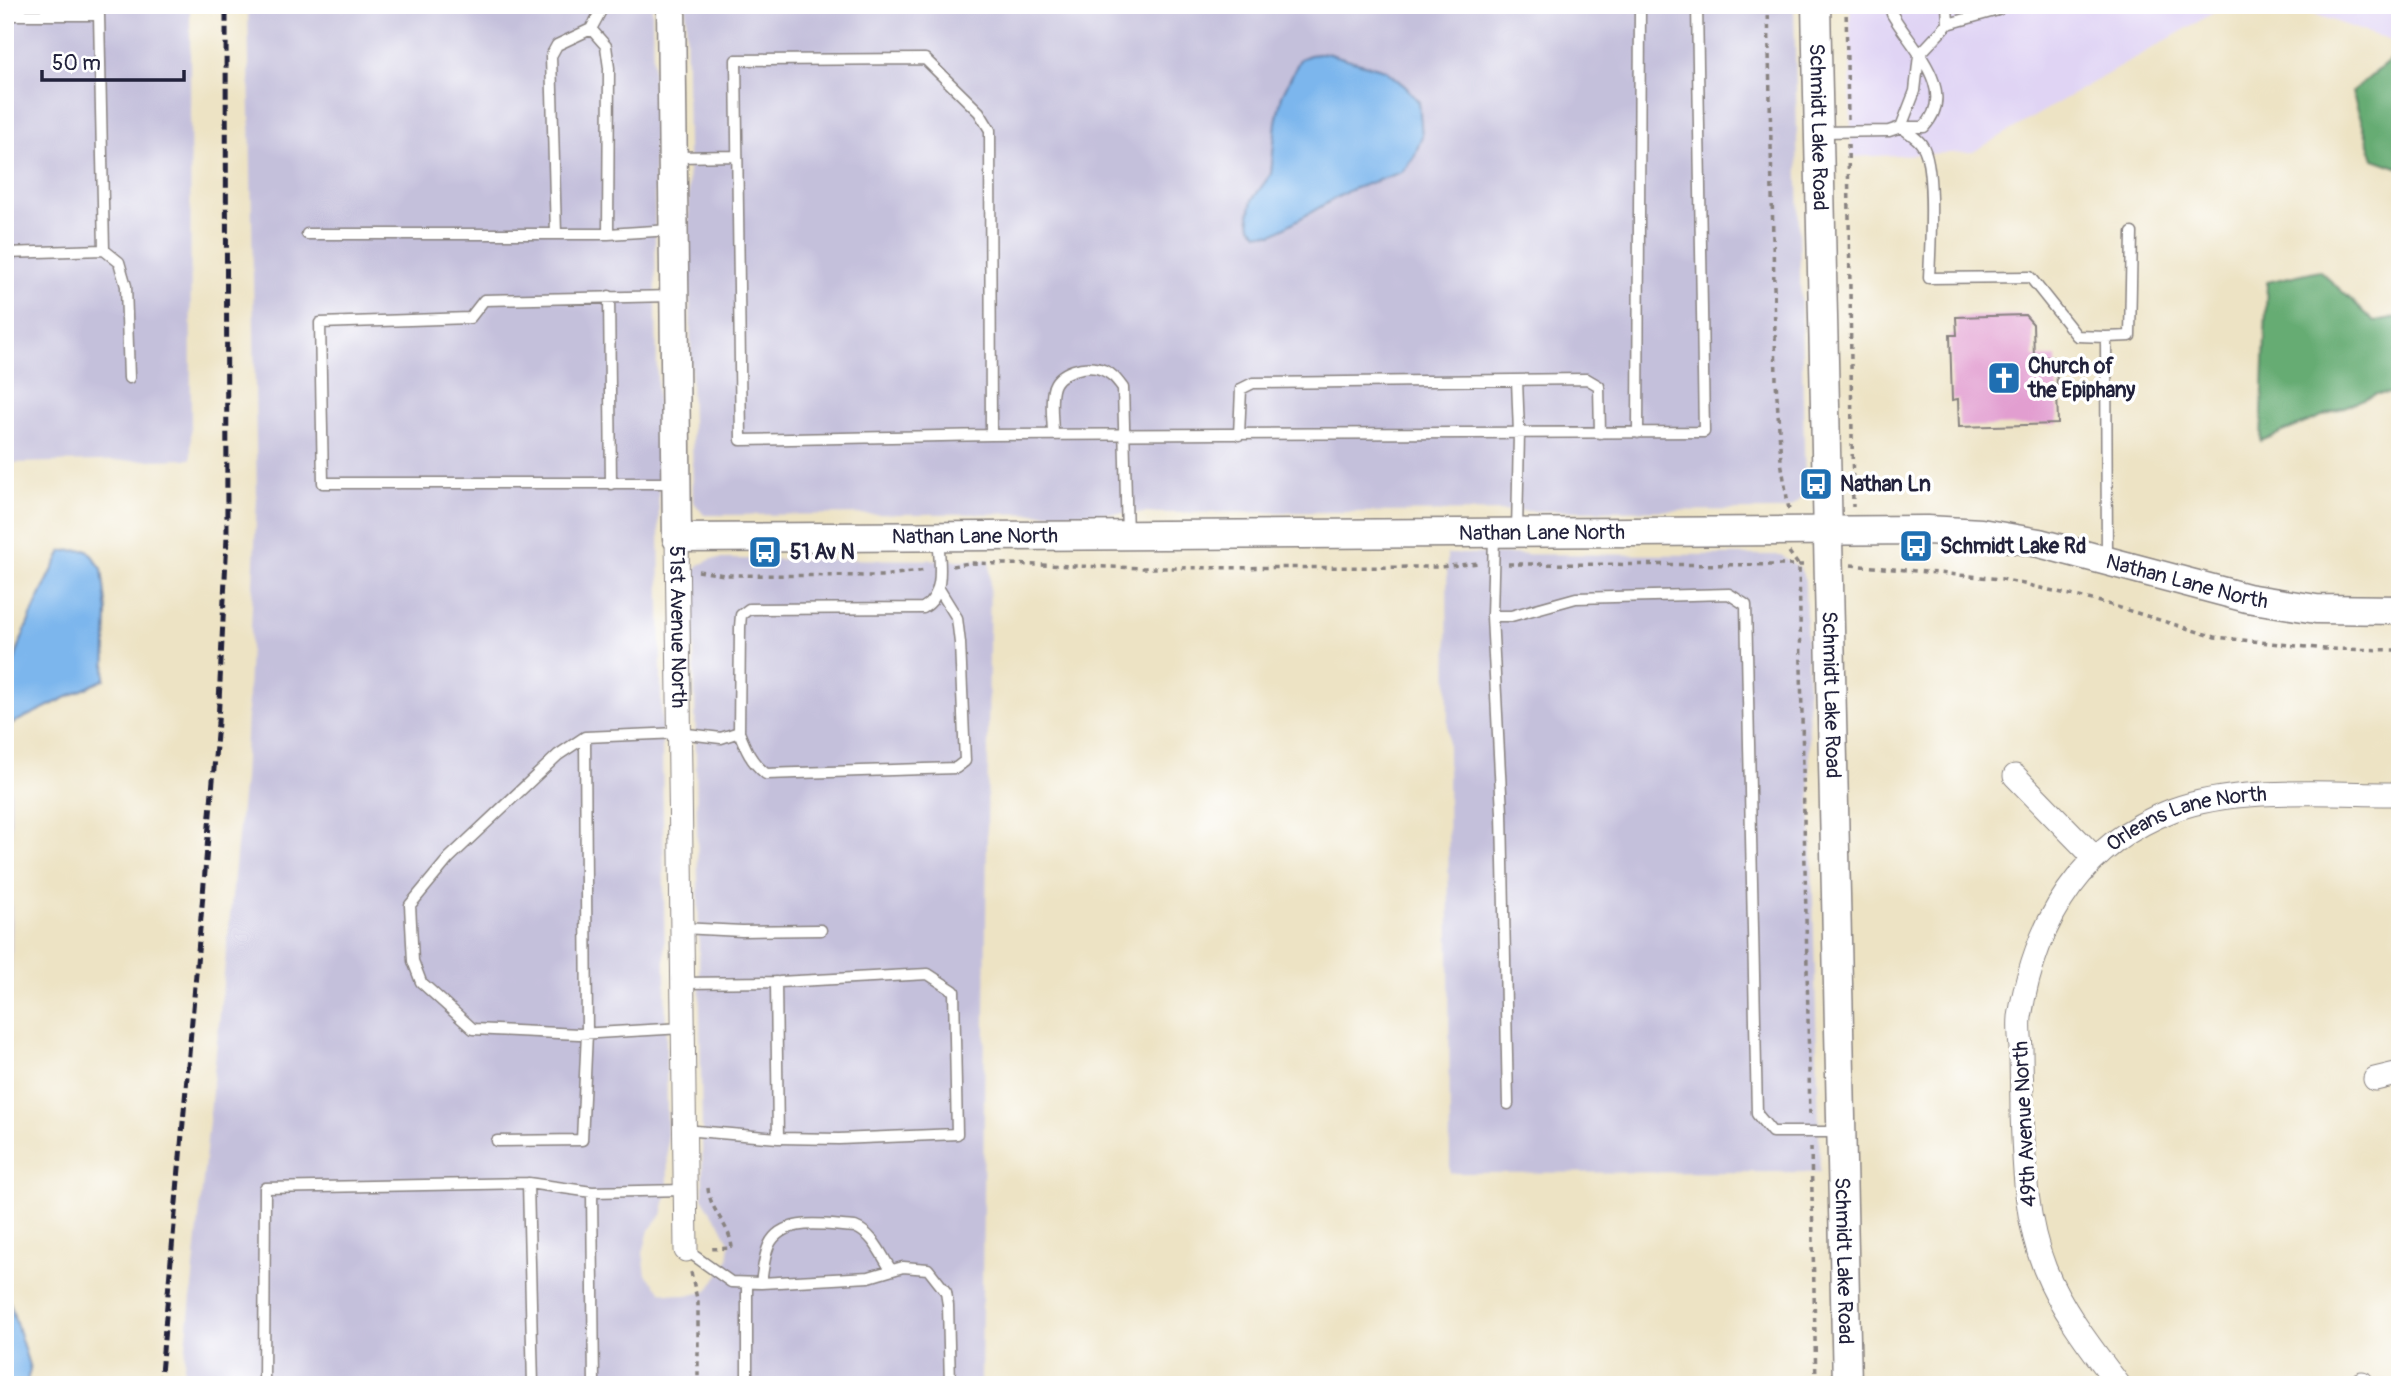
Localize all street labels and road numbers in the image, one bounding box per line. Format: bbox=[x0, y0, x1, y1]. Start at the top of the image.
street label: Schmidt Lake Road bbox=[1803, 43, 1834, 211]
street label: Nathan Lane North bbox=[1459, 518, 1625, 546]
street label: Nathan Lane North bbox=[892, 522, 1058, 550]
street label: 51st Avenue North bbox=[664, 546, 693, 708]
street label: Nathan Lane North bbox=[2103, 548, 2270, 615]
street label: Schmidt Lake Road bbox=[1816, 611, 1847, 779]
street label: Orleans Lane North bbox=[2100, 780, 2268, 857]
street label: 49th Avenue North bbox=[2007, 1040, 2043, 1208]
street label: Schmidt Lake Road bbox=[1829, 1177, 1860, 1345]

